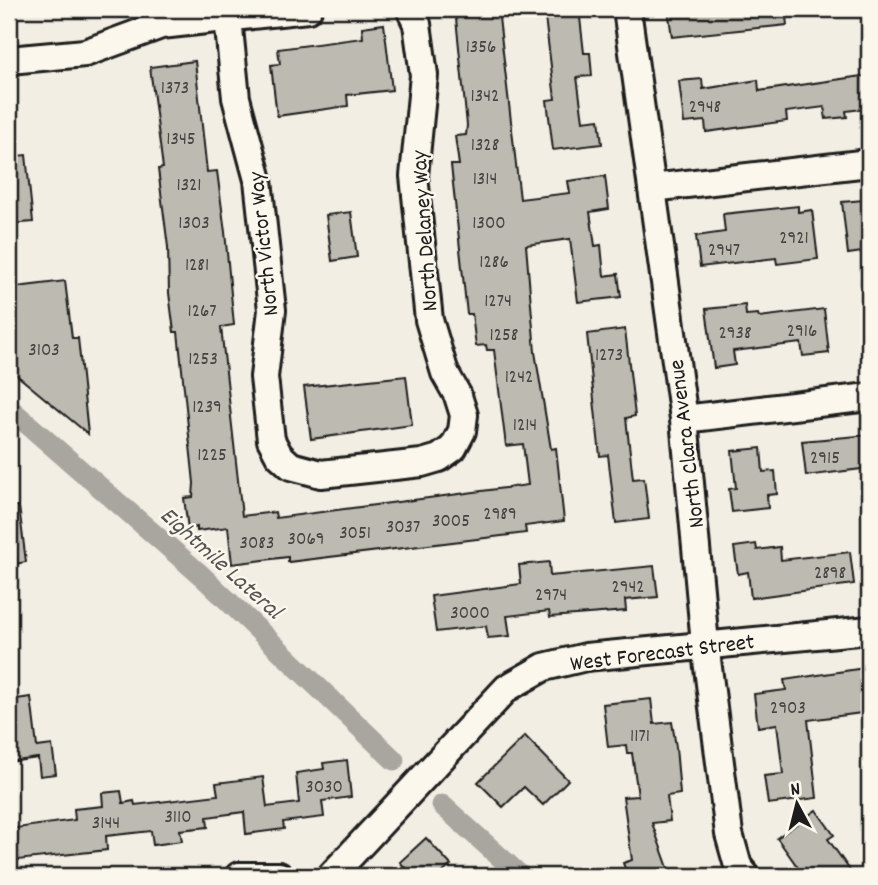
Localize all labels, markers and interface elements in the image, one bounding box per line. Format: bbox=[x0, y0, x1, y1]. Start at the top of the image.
house number: 1356 bbox=[466, 35, 496, 62]
house number: 1373 bbox=[161, 76, 189, 103]
house number: 1342 bbox=[471, 84, 499, 111]
house number: 2948 bbox=[689, 95, 721, 122]
house number: 1345 bbox=[166, 127, 196, 154]
house number: 1328 bbox=[471, 133, 499, 160]
street label: North Delaney Way bbox=[404, 148, 449, 312]
house number: 1314 bbox=[473, 167, 497, 194]
street label: North Victor Way bbox=[241, 169, 289, 317]
house number: 1321 bbox=[176, 173, 202, 200]
house number: 1303 bbox=[178, 211, 210, 238]
house number: 1300 bbox=[472, 211, 506, 238]
house number: 2921 bbox=[779, 226, 809, 253]
house number: 2947 bbox=[708, 238, 740, 265]
house number: 1286 bbox=[479, 250, 509, 277]
house number: 1281 bbox=[185, 253, 209, 280]
house number: 1274 bbox=[484, 289, 512, 316]
house number: 1267 bbox=[187, 299, 217, 326]
house number: 2916 bbox=[787, 319, 817, 346]
house number: 2938 bbox=[718, 321, 752, 348]
house number: 1258 bbox=[490, 323, 518, 350]
house number: 3103 bbox=[28, 338, 60, 365]
house number: 1273 bbox=[595, 343, 623, 370]
house number: 1253 bbox=[188, 347, 218, 374]
street label: North Clara Avenue bbox=[662, 357, 715, 530]
house number: 1242 bbox=[505, 365, 533, 392]
house number: 1239 bbox=[192, 395, 222, 422]
house number: 1214 bbox=[513, 413, 537, 440]
house number: 1225 bbox=[197, 443, 227, 470]
house number: 2915 bbox=[810, 446, 840, 473]
water label: Eightmile Lateral bbox=[151, 500, 291, 630]
house number: 2989 bbox=[483, 502, 517, 529]
house number: 3005 bbox=[432, 509, 470, 536]
house number: 3037 bbox=[386, 515, 420, 542]
house number: 3051 bbox=[339, 521, 371, 548]
house number: 3069 bbox=[288, 527, 324, 554]
house number: 3083 bbox=[240, 531, 274, 558]
house number: 2898 bbox=[814, 561, 846, 588]
house number: 2942 bbox=[611, 575, 645, 602]
house number: 2974 bbox=[535, 583, 567, 610]
house number: 3000 bbox=[450, 601, 490, 628]
street label: West Forecast Street bbox=[568, 627, 756, 682]
house number: 2903 bbox=[770, 696, 806, 723]
house number: 1171 bbox=[630, 724, 650, 751]
north arrow bbox=[762, 770, 832, 840]
house number: 3030 bbox=[305, 775, 343, 802]
text: N bbox=[789, 777, 802, 805]
house number: 3110 bbox=[164, 805, 192, 832]
house number: 3144 bbox=[92, 811, 120, 838]

